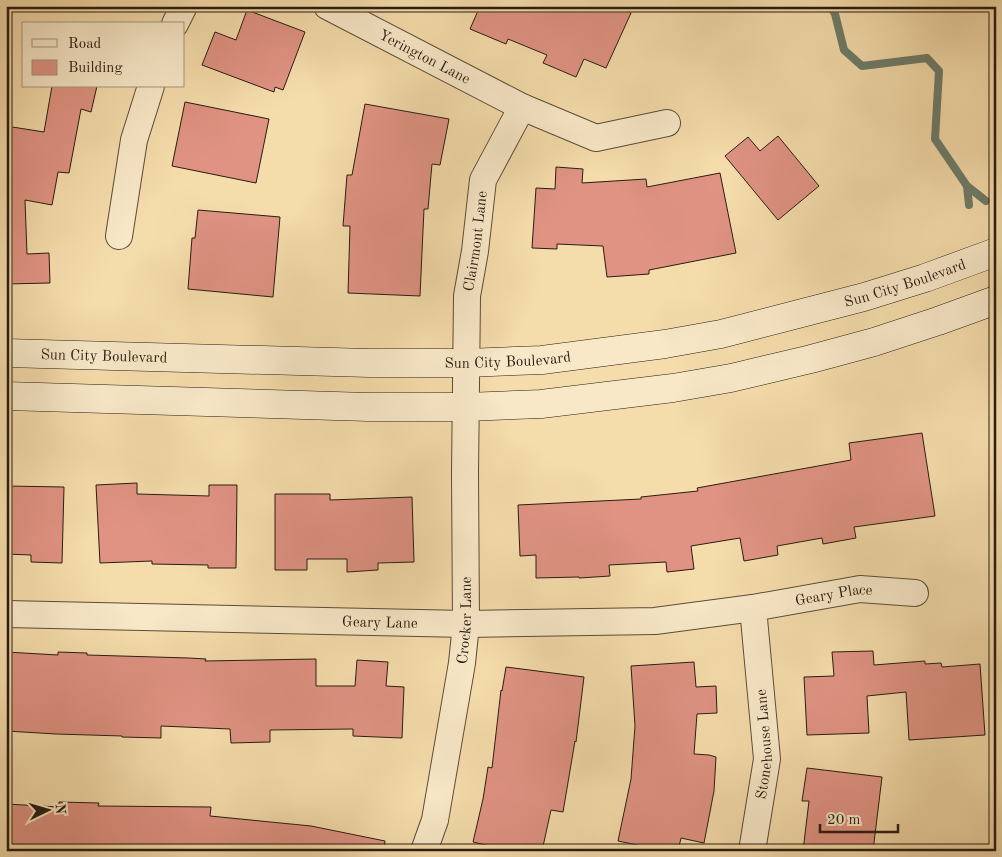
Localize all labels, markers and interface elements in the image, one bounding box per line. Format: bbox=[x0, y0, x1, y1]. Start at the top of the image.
legend bbox=[22, 22, 185, 88]
street label: Yerington Lane bbox=[376, 28, 472, 88]
text: Road bbox=[68, 37, 102, 52]
text: Building bbox=[68, 61, 123, 76]
street label: Clairmont Lane bbox=[462, 190, 491, 293]
street label: Sun City Boulevard bbox=[843, 258, 968, 311]
street label: Sun City Boulevard bbox=[40, 348, 168, 366]
street label: Sun City Boulevard bbox=[444, 350, 572, 372]
street label: Crocker Lane bbox=[456, 576, 475, 665]
street label: Geary Place bbox=[794, 583, 873, 609]
street label: Geary Lane bbox=[342, 615, 418, 632]
street label: Stonehouse Lane bbox=[755, 688, 776, 801]
north arrow bbox=[22, 784, 72, 834]
scale bar bbox=[820, 802, 897, 834]
text: N bbox=[53, 803, 67, 815]
text: 20 m bbox=[827, 813, 861, 828]

